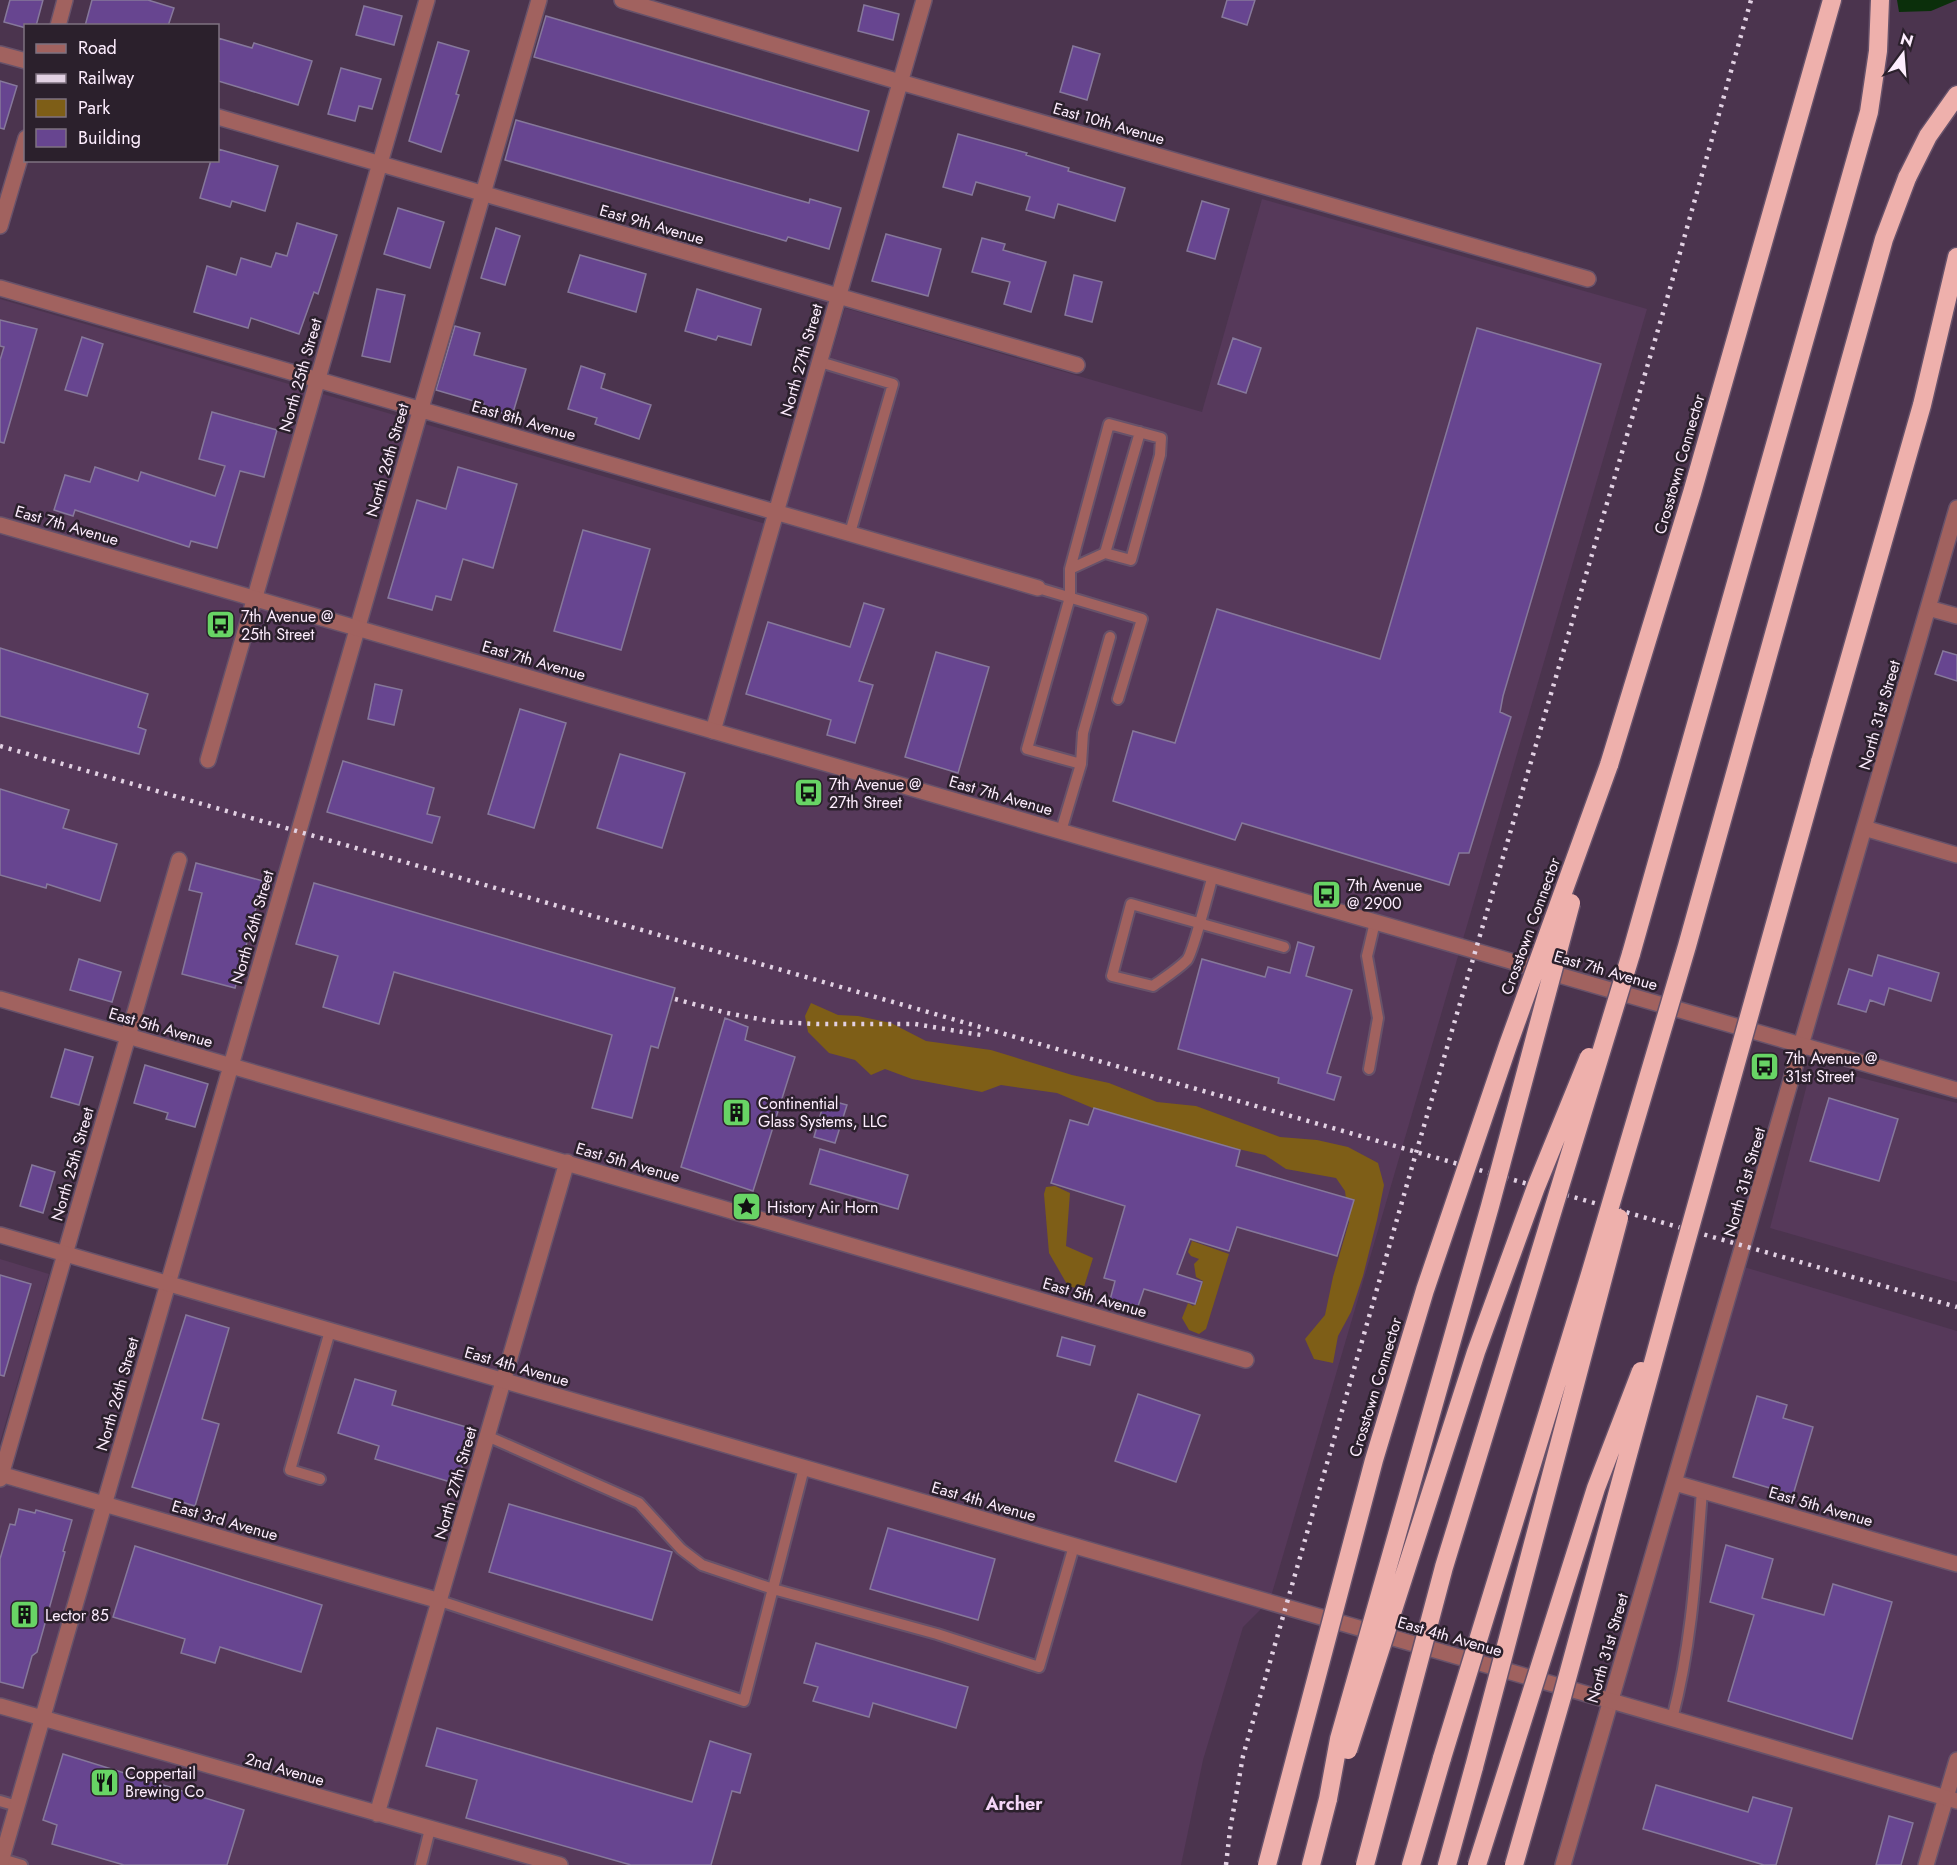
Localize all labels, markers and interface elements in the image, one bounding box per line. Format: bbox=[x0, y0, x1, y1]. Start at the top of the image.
legend bbox=[24, 24, 219, 162]
north arrow bbox=[1873, 24, 1933, 84]
text: N bbox=[1898, 27, 1916, 53]
text: Road bbox=[78, 35, 117, 61]
text: Railway bbox=[78, 65, 134, 91]
text: Park bbox=[78, 95, 110, 121]
street label: East 10th Avenue bbox=[1050, 97, 1167, 150]
text: Building bbox=[78, 125, 141, 151]
street label: East 9th Avenue bbox=[597, 199, 707, 250]
street label: North 27th Street bbox=[774, 301, 829, 419]
street label: North 25th Street bbox=[273, 316, 328, 435]
street label: Crosstown Connector bbox=[1648, 391, 1711, 537]
street label: East 8th Avenue bbox=[469, 395, 579, 446]
street label: North 26th Street bbox=[360, 400, 415, 520]
street label: East 7th Avenue bbox=[12, 500, 121, 551]
place label: 7th Avenue @ 25th Street bbox=[241, 605, 333, 646]
bus stop icon: 7th Avenue @ 25th Street bbox=[204, 609, 236, 641]
street label: East 7th Avenue bbox=[479, 635, 588, 686]
street label: North 31st Street bbox=[1853, 658, 1906, 773]
street label: East 7th Avenue bbox=[946, 770, 1055, 821]
place label: 7th Avenue @ 27th Street bbox=[829, 773, 921, 814]
bus stop icon: 7th Avenue @ 27th Street bbox=[792, 777, 824, 809]
street label: Crosstown Connector bbox=[1495, 854, 1566, 998]
street label: North 26th Street bbox=[225, 867, 280, 987]
place label: 7th Avenue @ 2900 bbox=[1347, 874, 1422, 915]
bus stop icon: 7th Avenue @ 2900 bbox=[1310, 878, 1342, 910]
street label: East 7th Avenue bbox=[1551, 945, 1660, 996]
street label: East 5th Avenue bbox=[106, 1002, 216, 1053]
place label: 7th Avenue @ 31st Street bbox=[1785, 1047, 1877, 1088]
bus stop icon: 7th Avenue @ 31st Street bbox=[1748, 1051, 1780, 1083]
place label: Continential Glass Systems, LLC bbox=[758, 1092, 887, 1133]
building icon: Continential Glass Systems, LLC bbox=[721, 1096, 753, 1128]
street label: North 25th Street bbox=[45, 1105, 100, 1224]
street label: North 31st Street bbox=[1718, 1125, 1771, 1240]
street label: East 5th Avenue bbox=[573, 1137, 683, 1188]
place icon: History Air Horn bbox=[730, 1191, 762, 1223]
place label: History Air Horn bbox=[767, 1196, 879, 1219]
street label: East 5th Avenue bbox=[1040, 1272, 1150, 1323]
street label: Crosstown Connector bbox=[1343, 1314, 1408, 1460]
street label: North 26th Street bbox=[90, 1334, 145, 1454]
street label: East 4th Avenue bbox=[462, 1341, 572, 1392]
street label: North 27th Street bbox=[428, 1424, 483, 1542]
street label: East 4th Avenue bbox=[929, 1476, 1039, 1527]
street label: East 5th Avenue bbox=[1766, 1481, 1876, 1532]
street label: East 3rd Avenue bbox=[169, 1494, 281, 1547]
street label: North 31st Street bbox=[1581, 1591, 1634, 1706]
building icon: Lector 85 bbox=[8, 1599, 40, 1631]
place label: Lector 85 bbox=[45, 1604, 109, 1627]
street label: East 4th Avenue bbox=[1395, 1611, 1505, 1662]
street label: 2nd Avenue bbox=[243, 1747, 327, 1792]
place label: Coppertail Brewing Co bbox=[125, 1762, 204, 1803]
restaurant icon: Coppertail Brewing Co bbox=[88, 1766, 120, 1798]
district label: Archer bbox=[984, 1791, 1043, 1817]

